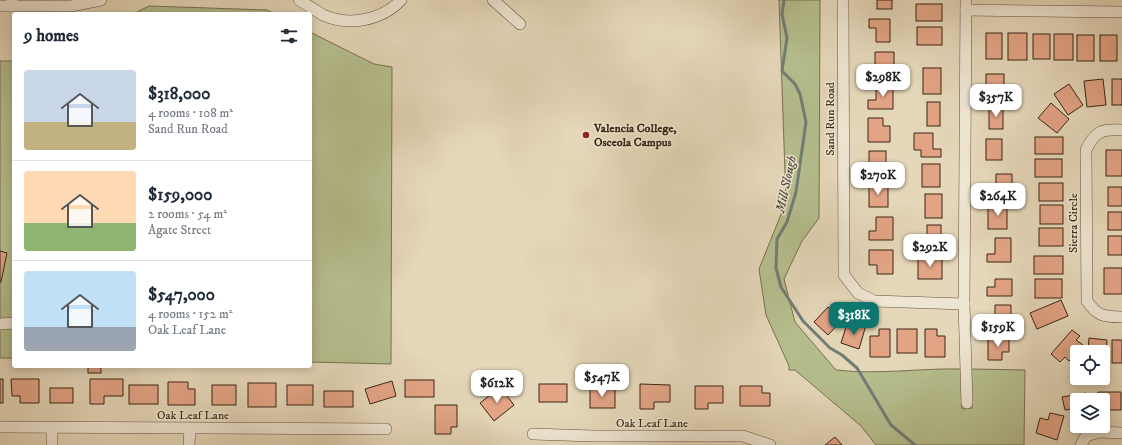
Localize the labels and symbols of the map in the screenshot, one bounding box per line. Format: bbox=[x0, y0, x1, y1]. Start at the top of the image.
pin: $298K bbox=[855, 64, 911, 98]
street label: Sand Run Road bbox=[823, 82, 838, 156]
pin: $357K bbox=[968, 84, 1024, 118]
place label: Valencia College, Osceola Campus bbox=[593, 121, 677, 150]
marker: Valencia College, Osceola Campus bbox=[581, 130, 591, 140]
water label: Mill Slough bbox=[772, 154, 800, 215]
pin: $270K bbox=[850, 162, 906, 196]
pin: $264K bbox=[970, 183, 1026, 217]
street label: Sierra Circle bbox=[1066, 193, 1081, 253]
pin: $292K bbox=[902, 234, 958, 268]
pin: $318K bbox=[826, 302, 882, 336]
pin: $159K bbox=[970, 314, 1026, 348]
pin: $547K bbox=[574, 364, 630, 398]
pin: $612K bbox=[469, 370, 525, 404]
street label: Oak Leaf Lane bbox=[157, 408, 229, 423]
street label: Oak Leaf Lane bbox=[616, 416, 688, 431]

